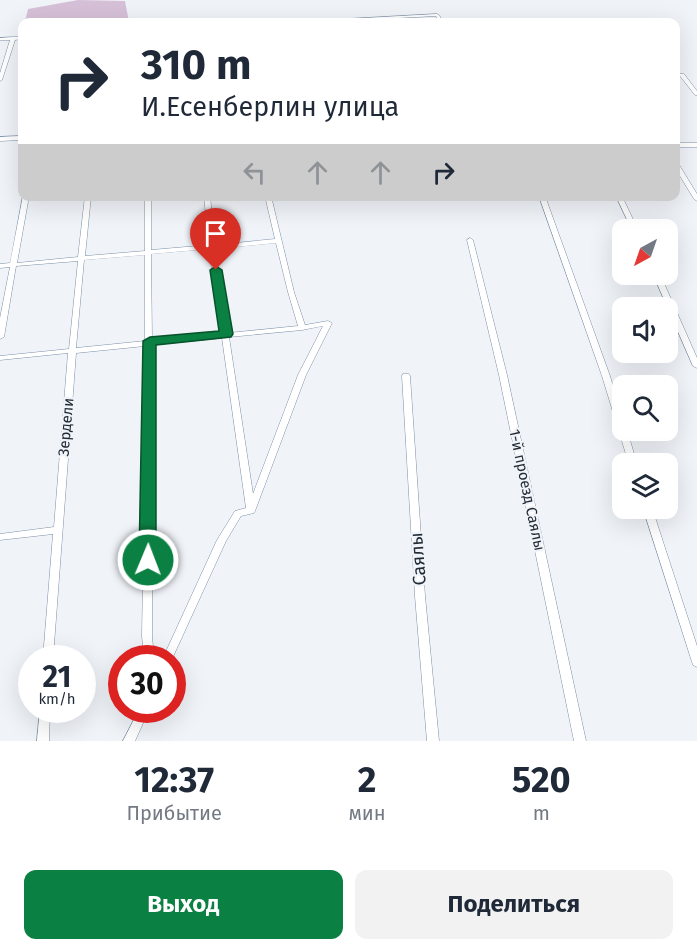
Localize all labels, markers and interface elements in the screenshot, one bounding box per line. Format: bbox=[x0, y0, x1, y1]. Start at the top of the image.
text: 310 m bbox=[141, 40, 251, 90]
icon: right bbox=[42, 42, 120, 120]
text: И.Есенберлин улица bbox=[141, 91, 399, 123]
icon: left bbox=[238, 156, 271, 189]
icon: ahead bbox=[301, 156, 334, 189]
icon: ahead bbox=[364, 156, 397, 189]
icon: right bbox=[427, 156, 460, 189]
pin bbox=[190, 208, 241, 270]
icon: arrive bbox=[199, 217, 232, 250]
north arrow bbox=[612, 219, 678, 285]
map controls bbox=[612, 219, 678, 519]
button: sound bbox=[612, 297, 678, 363]
button: search bbox=[612, 375, 678, 441]
street label: Зердели bbox=[54, 397, 78, 457]
street label: 1-й проезд Саялы bbox=[505, 428, 549, 552]
button: layers bbox=[612, 453, 678, 519]
position arrow bbox=[116, 528, 180, 592]
street label: Саялы bbox=[405, 532, 431, 586]
speed limit sign: 30 bbox=[108, 645, 186, 723]
text: 21 bbox=[43, 659, 71, 695]
text: km/h bbox=[38, 690, 76, 708]
text: 12:37 bbox=[134, 758, 214, 802]
text: 2 bbox=[358, 758, 376, 802]
text: 520 bbox=[512, 758, 571, 802]
text: Прибытие bbox=[126, 801, 222, 825]
text: мин bbox=[348, 801, 386, 825]
text: m bbox=[533, 801, 550, 825]
button: Выход bbox=[24, 870, 343, 939]
button: Поделиться bbox=[355, 870, 673, 939]

